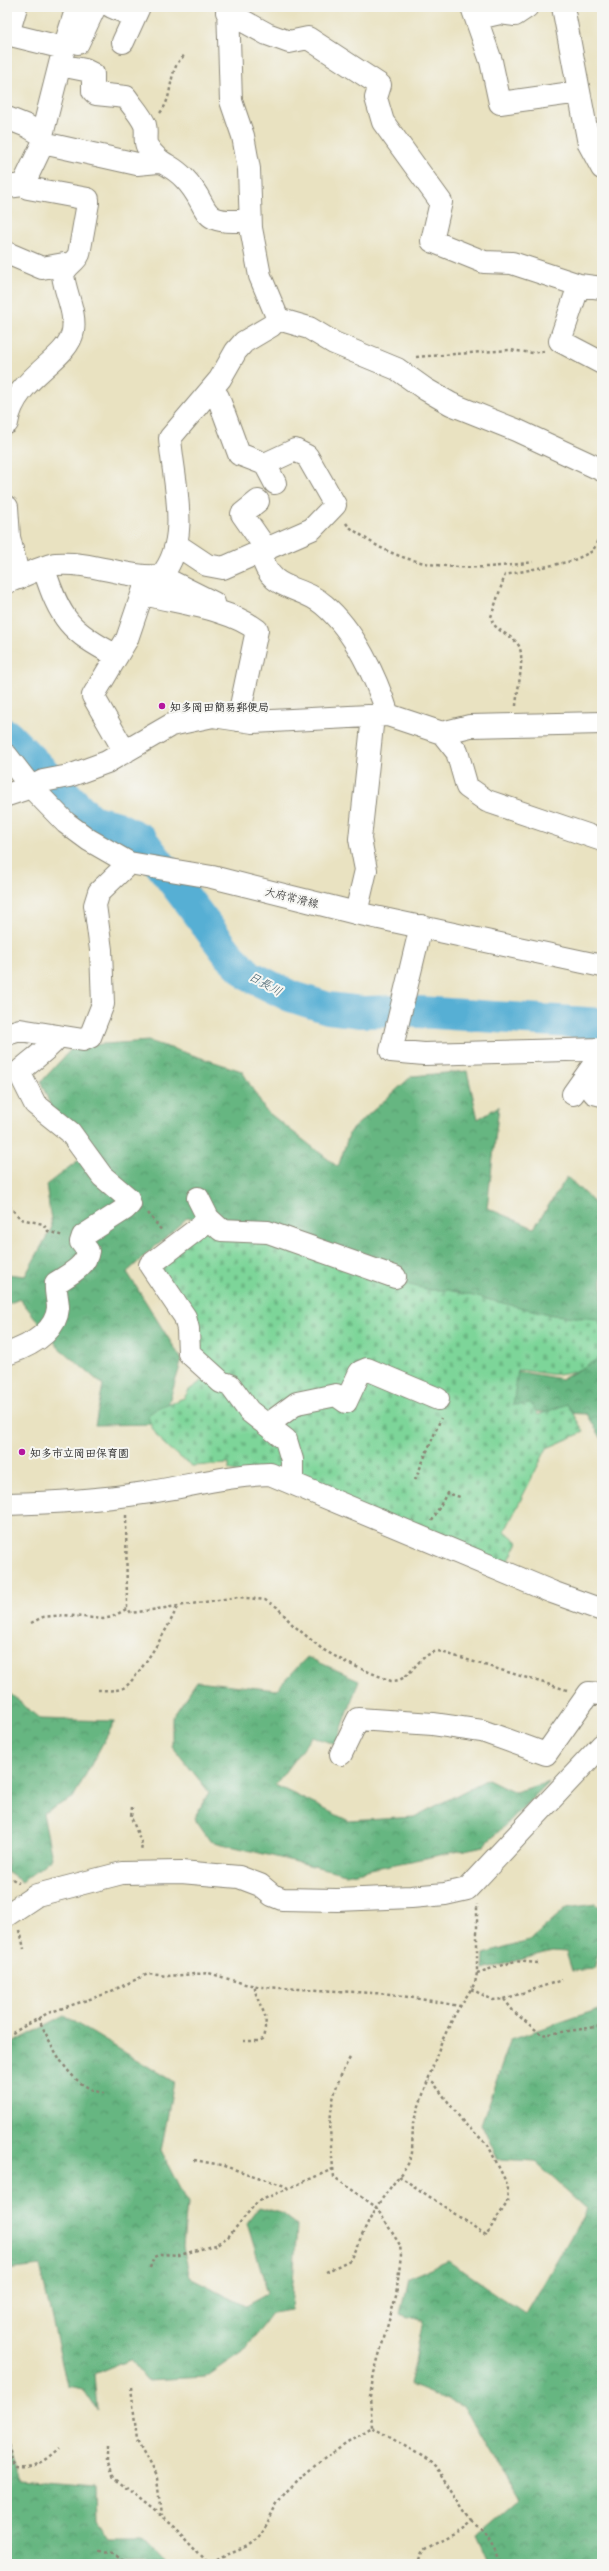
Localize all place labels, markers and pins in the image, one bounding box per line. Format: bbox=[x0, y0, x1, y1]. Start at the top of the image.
place label: 知多岡田簡易郵便局 bbox=[170, 699, 269, 714]
marker: 知多岡田簡易郵便局 bbox=[157, 701, 167, 711]
place label: 知多市立岡田保育園 bbox=[30, 1445, 129, 1460]
marker: 知多市立岡田保育園 bbox=[17, 1447, 27, 1457]

